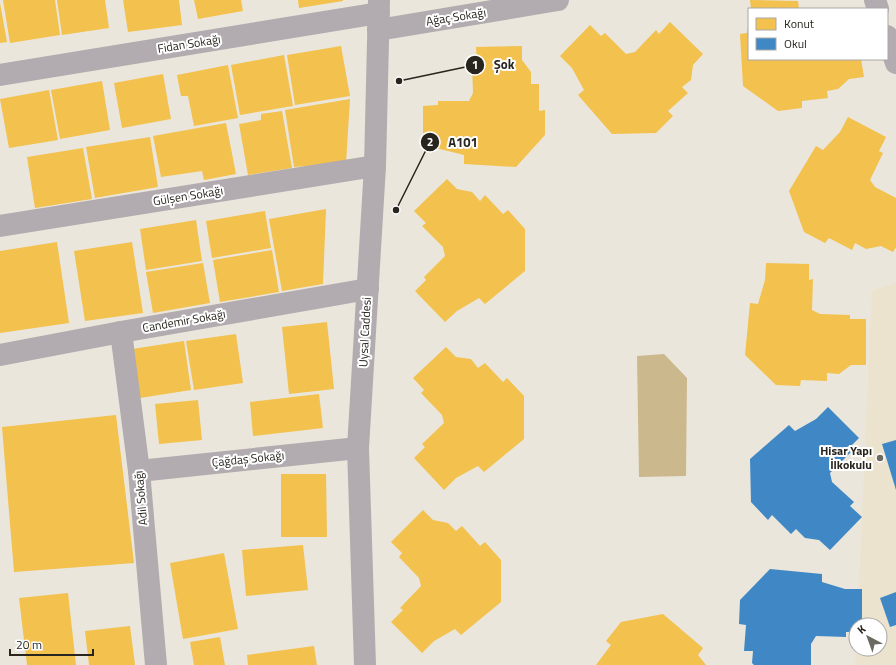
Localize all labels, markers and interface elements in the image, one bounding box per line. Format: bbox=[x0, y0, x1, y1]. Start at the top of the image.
street label: Ağaç Sokağı bbox=[425, 2, 487, 31]
legend bbox=[748, 8, 888, 60]
text: Konut bbox=[784, 14, 815, 33]
street label: Fidan Sokağı bbox=[156, 29, 222, 58]
text: Okul bbox=[784, 34, 807, 53]
callout: Şok bbox=[465, 52, 522, 77]
text: Şok bbox=[494, 54, 515, 74]
text: 1 bbox=[472, 55, 478, 74]
callout: A101 bbox=[420, 130, 486, 155]
text: 2 bbox=[427, 132, 433, 151]
text: A101 bbox=[448, 132, 478, 152]
street label: Gülşen Sokağı bbox=[152, 181, 224, 210]
street label: Uysal Caddesi bbox=[353, 297, 376, 367]
street label: Candemir Sokağı bbox=[141, 304, 227, 337]
place label: Hisar Yapı İlkokulu bbox=[820, 441, 872, 474]
street label: Çağdaş Sokağı bbox=[211, 445, 285, 472]
marker: Hisar Yapı İlkokulu bbox=[875, 453, 885, 463]
street label: Adil Sokağı bbox=[129, 470, 152, 526]
north arrow bbox=[848, 617, 888, 657]
text: K bbox=[854, 621, 870, 638]
scale bar bbox=[10, 631, 93, 657]
text: 20 m bbox=[16, 635, 42, 654]

